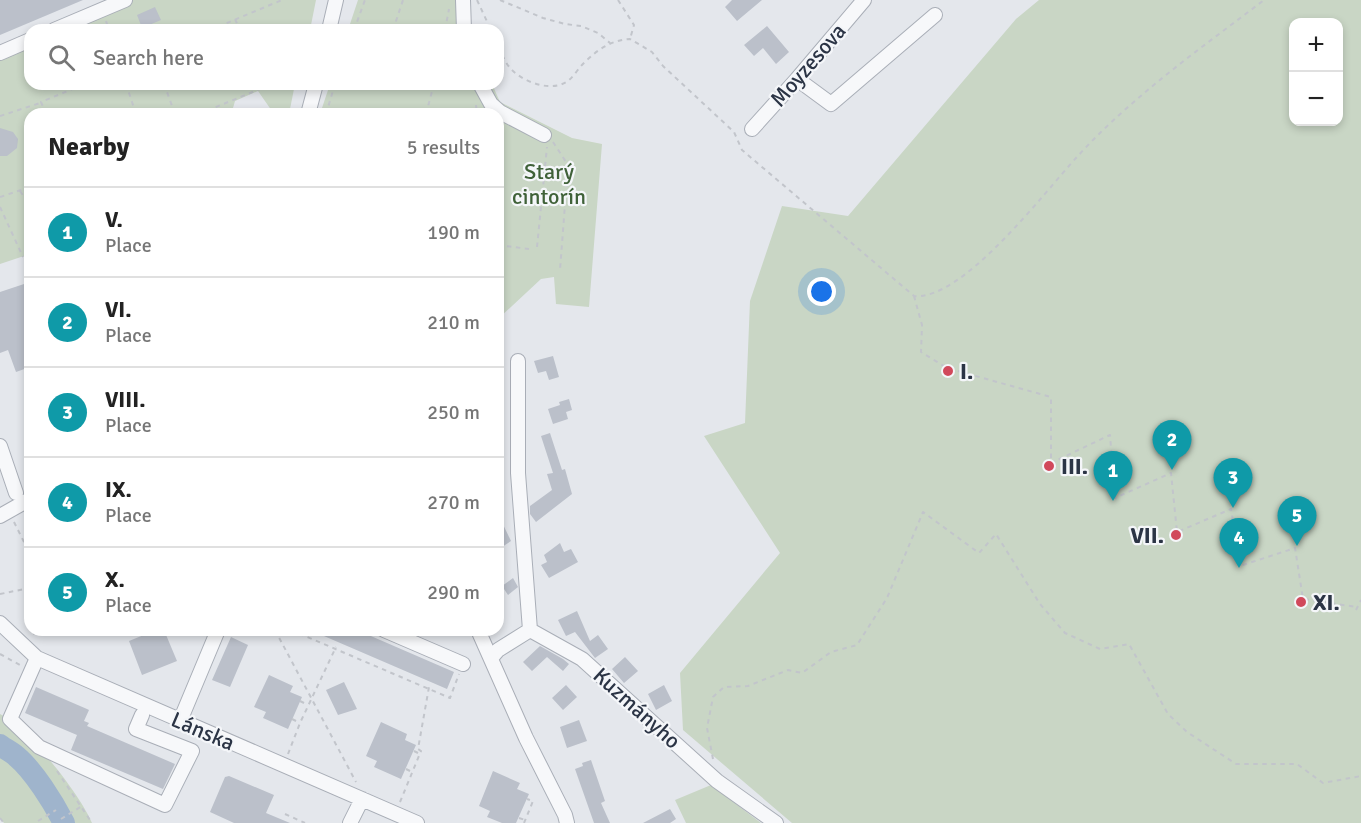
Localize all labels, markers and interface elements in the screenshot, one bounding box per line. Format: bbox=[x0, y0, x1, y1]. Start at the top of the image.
street label: Moyzesova bbox=[764, 18, 852, 112]
map controls bbox=[1289, 18, 1343, 126]
button: + bbox=[1289, 18, 1343, 72]
search box bbox=[24, 24, 504, 90]
icon: search bbox=[45, 41, 78, 74]
text: Search here bbox=[93, 44, 204, 71]
button: − bbox=[1289, 72, 1343, 126]
text: Nearby bbox=[48, 131, 129, 163]
text: 5 results bbox=[407, 135, 480, 160]
park label: Starý cintorín bbox=[512, 158, 586, 210]
text: V. bbox=[105, 206, 123, 233]
text: 1 bbox=[62, 220, 73, 245]
text: 190 m bbox=[427, 220, 480, 245]
text: Place bbox=[105, 233, 152, 258]
your location bbox=[807, 277, 836, 306]
text: VI. bbox=[105, 296, 132, 323]
text: 2 bbox=[62, 310, 73, 335]
text: 210 m bbox=[427, 310, 480, 335]
text: Place bbox=[105, 323, 152, 348]
place label: I. bbox=[960, 358, 973, 385]
marker: I. bbox=[941, 364, 955, 378]
text: VIII. bbox=[105, 386, 145, 413]
text: 3 bbox=[62, 400, 73, 425]
text: 250 m bbox=[427, 400, 480, 425]
text: Place bbox=[105, 413, 152, 438]
pin: 2 bbox=[1152, 420, 1192, 470]
pin: 1 bbox=[1094, 452, 1132, 501]
place label: III. bbox=[1061, 453, 1088, 480]
pin: 3 bbox=[1214, 458, 1252, 508]
marker: III. bbox=[1042, 459, 1056, 473]
text: IX. bbox=[105, 476, 132, 503]
text: 4 bbox=[62, 490, 73, 515]
text: 270 m bbox=[427, 490, 480, 515]
pin: 5 bbox=[1278, 496, 1316, 546]
text: Place bbox=[105, 503, 152, 528]
pin: 4 bbox=[1220, 518, 1258, 568]
place label: VII. bbox=[1130, 522, 1164, 549]
marker: VII. bbox=[1169, 528, 1183, 542]
text: X. bbox=[105, 566, 125, 593]
text: 5 bbox=[62, 580, 73, 605]
text: 290 m bbox=[427, 580, 480, 605]
place label: XI. bbox=[1313, 589, 1340, 616]
text: Place bbox=[105, 593, 152, 618]
marker: XI. bbox=[1294, 595, 1308, 609]
street label: Kuzmányho bbox=[588, 662, 686, 754]
street label: Lánska bbox=[167, 706, 239, 756]

